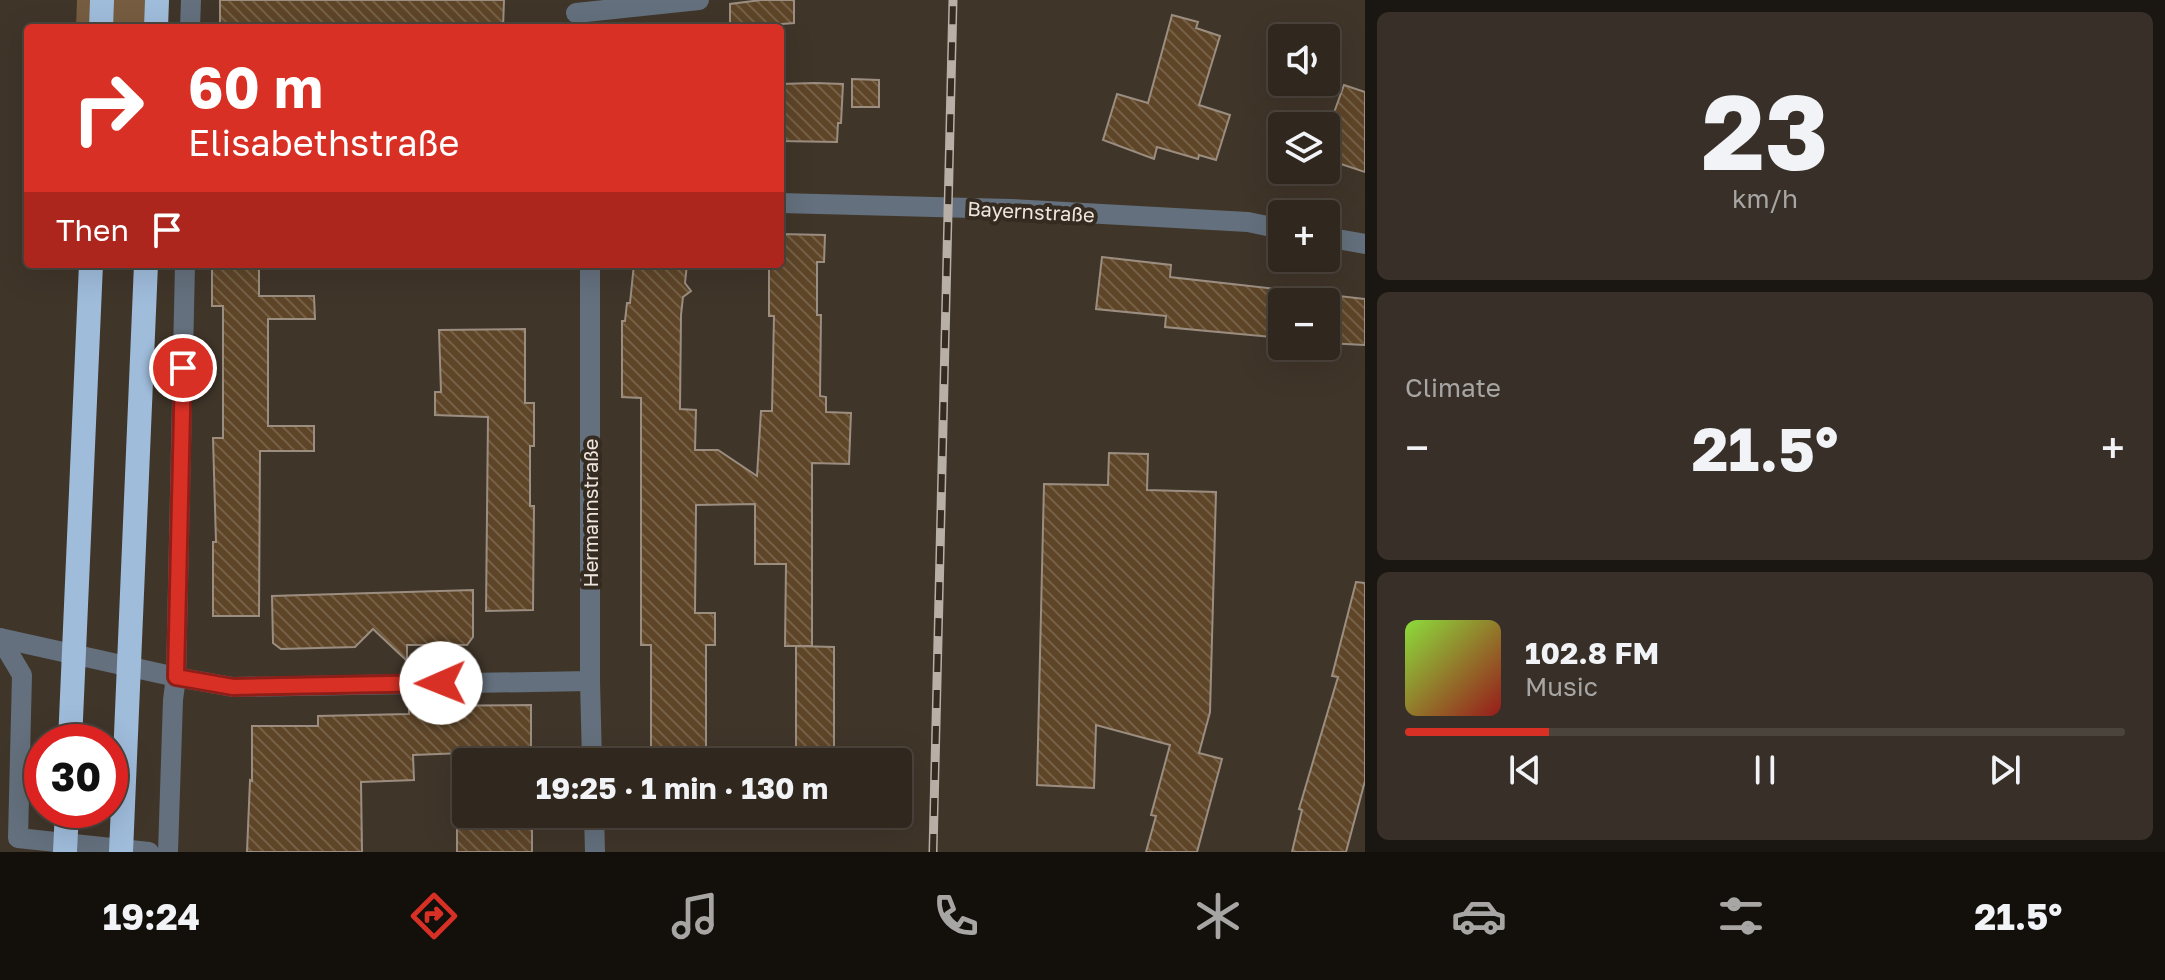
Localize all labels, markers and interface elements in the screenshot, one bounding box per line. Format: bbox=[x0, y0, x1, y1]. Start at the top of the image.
map controls bbox=[1268, 24, 1340, 360]
button: sound bbox=[1268, 24, 1340, 96]
text: 60 m bbox=[188, 53, 323, 120]
icon: right bbox=[56, 56, 160, 160]
text: 23 bbox=[1702, 68, 1828, 193]
button: layers bbox=[1268, 112, 1340, 184]
text: Elisabethstraße bbox=[188, 121, 459, 164]
text: km/h bbox=[1732, 183, 1798, 214]
street label: Bayernstraße bbox=[967, 196, 1095, 226]
button: + bbox=[1268, 200, 1340, 272]
icon: arrive bbox=[145, 208, 189, 252]
text: Then bbox=[56, 212, 129, 248]
button: − bbox=[1268, 288, 1340, 360]
pin bbox=[149, 334, 217, 402]
icon: arrive bbox=[161, 346, 205, 390]
text: Climate bbox=[1405, 372, 1501, 403]
text: 21.5° bbox=[1692, 412, 1838, 484]
text: − bbox=[1405, 421, 1429, 474]
text: + bbox=[2101, 421, 2125, 474]
street label: Hermannstraße bbox=[578, 439, 602, 587]
text: 102.8 FM bbox=[1525, 635, 1659, 671]
position arrow bbox=[399, 641, 483, 725]
text: Music bbox=[1525, 671, 1598, 702]
speed limit sign: 30 bbox=[24, 724, 128, 828]
icon: previous bbox=[1503, 748, 1547, 792]
icon: pause bbox=[1743, 748, 1787, 792]
icon: next bbox=[1983, 748, 2027, 792]
text: 19:25 · 1 min · 130 m bbox=[536, 770, 828, 806]
icon: directions bbox=[406, 888, 462, 944]
icon: music bbox=[667, 888, 723, 944]
icon: phone bbox=[928, 888, 984, 944]
icon: climate bbox=[1190, 888, 1246, 944]
icon: car bbox=[1451, 888, 1507, 944]
icon: filters bbox=[1713, 888, 1769, 944]
text: 19:24 bbox=[103, 895, 200, 938]
text: 21.5° bbox=[1974, 895, 2062, 938]

